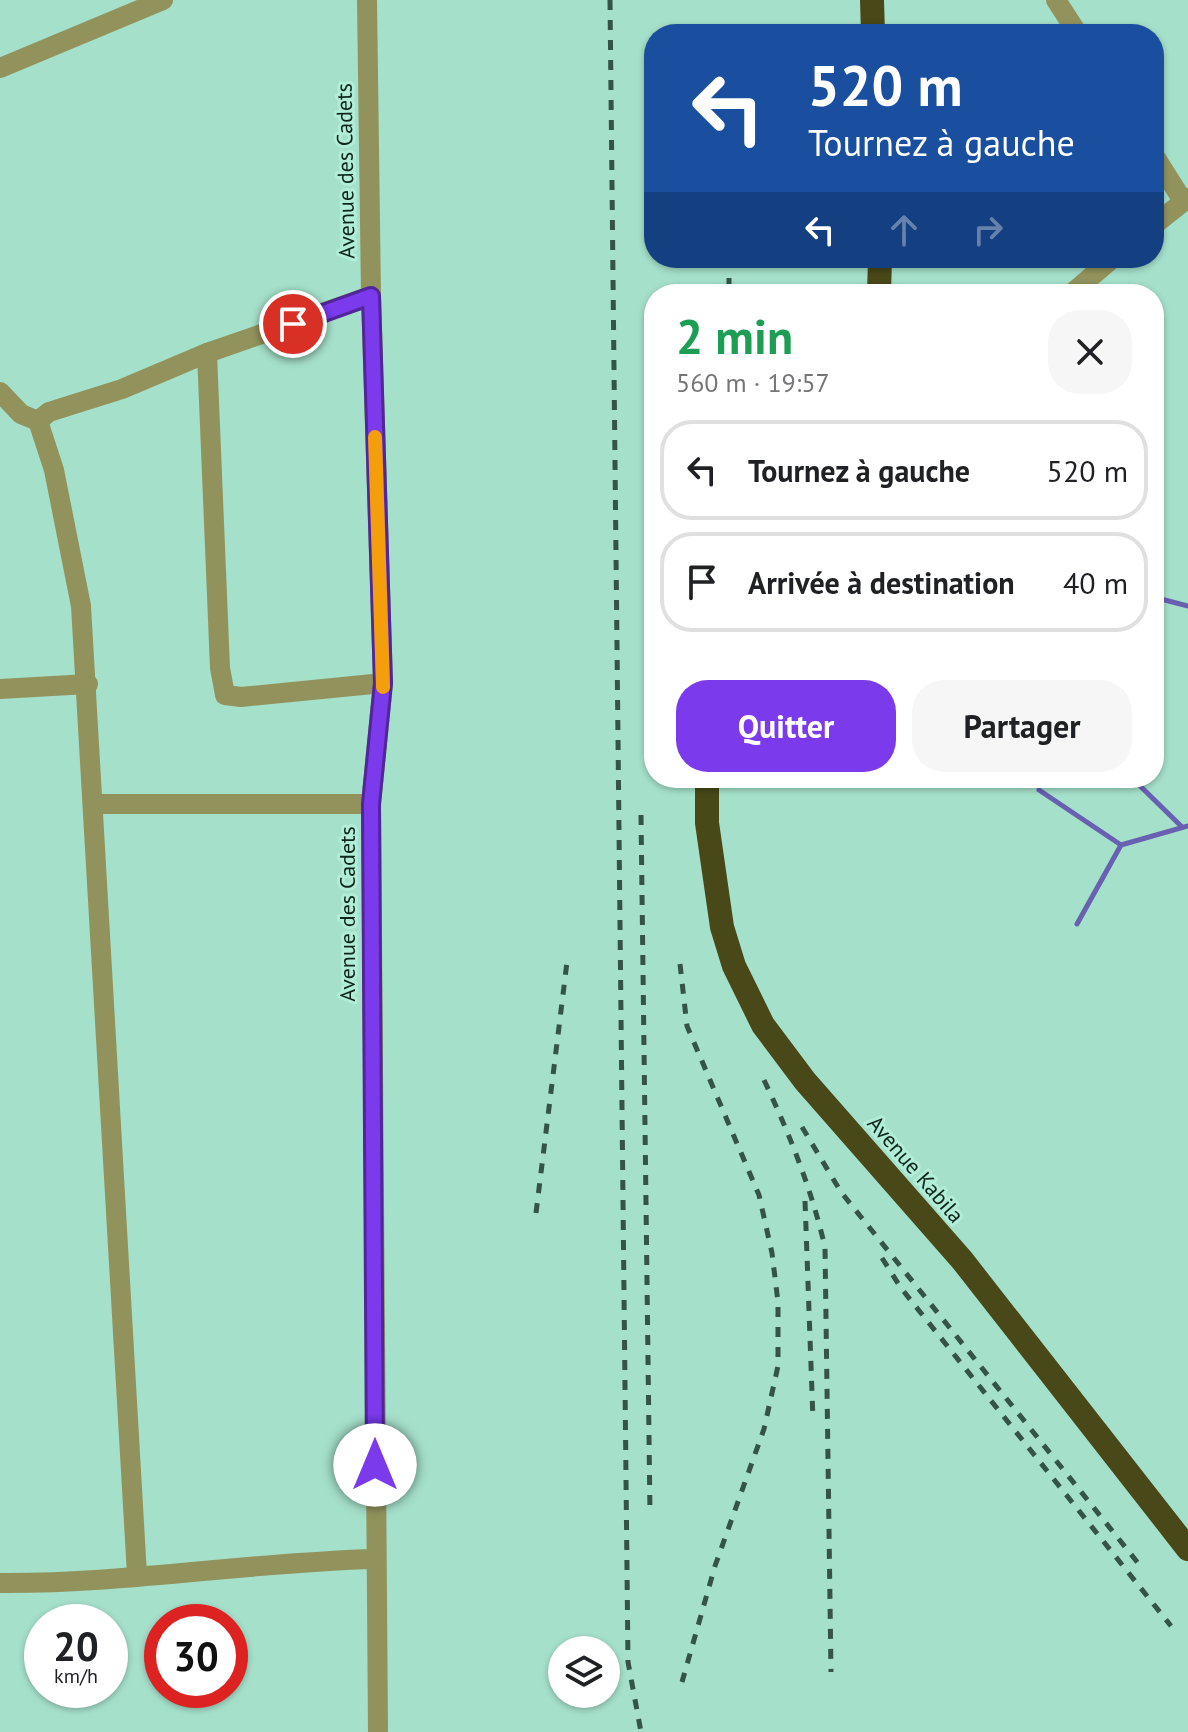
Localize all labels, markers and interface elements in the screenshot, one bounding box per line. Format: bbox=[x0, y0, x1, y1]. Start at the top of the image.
text: 520 m bbox=[808, 49, 963, 121]
icon: left bbox=[676, 56, 780, 160]
street label: Avenue des Cadets bbox=[329, 83, 361, 259]
text: Tournez à gauche bbox=[808, 119, 1075, 166]
icon: left bbox=[798, 208, 842, 252]
icon: ahead bbox=[882, 208, 926, 252]
icon: right bbox=[966, 208, 1010, 252]
pin bbox=[259, 290, 327, 358]
icon: arrive bbox=[271, 302, 315, 346]
text: 2 min bbox=[676, 305, 793, 367]
button: close bbox=[1048, 310, 1132, 394]
text: 560 m · 19:57 bbox=[676, 366, 830, 399]
icon: left bbox=[680, 448, 724, 492]
text: Tournez à gauche bbox=[748, 451, 970, 490]
text: 520 m bbox=[1047, 451, 1128, 490]
icon: arrive bbox=[680, 560, 724, 604]
text: Arrivée à destination bbox=[748, 563, 1015, 602]
text: 40 m bbox=[1063, 563, 1128, 602]
button: Quitter bbox=[676, 680, 896, 772]
button: Partager bbox=[912, 680, 1132, 772]
street label: Avenue des Cadets bbox=[333, 826, 361, 1002]
street label: Avenue Kabila bbox=[862, 1109, 970, 1229]
position arrow bbox=[333, 1423, 417, 1507]
speed limit sign: 30 bbox=[144, 1604, 248, 1708]
text: 20 bbox=[53, 1620, 99, 1672]
map controls bbox=[548, 1636, 620, 1708]
button: layers bbox=[548, 1636, 620, 1708]
text: km/h bbox=[54, 1663, 98, 1689]

